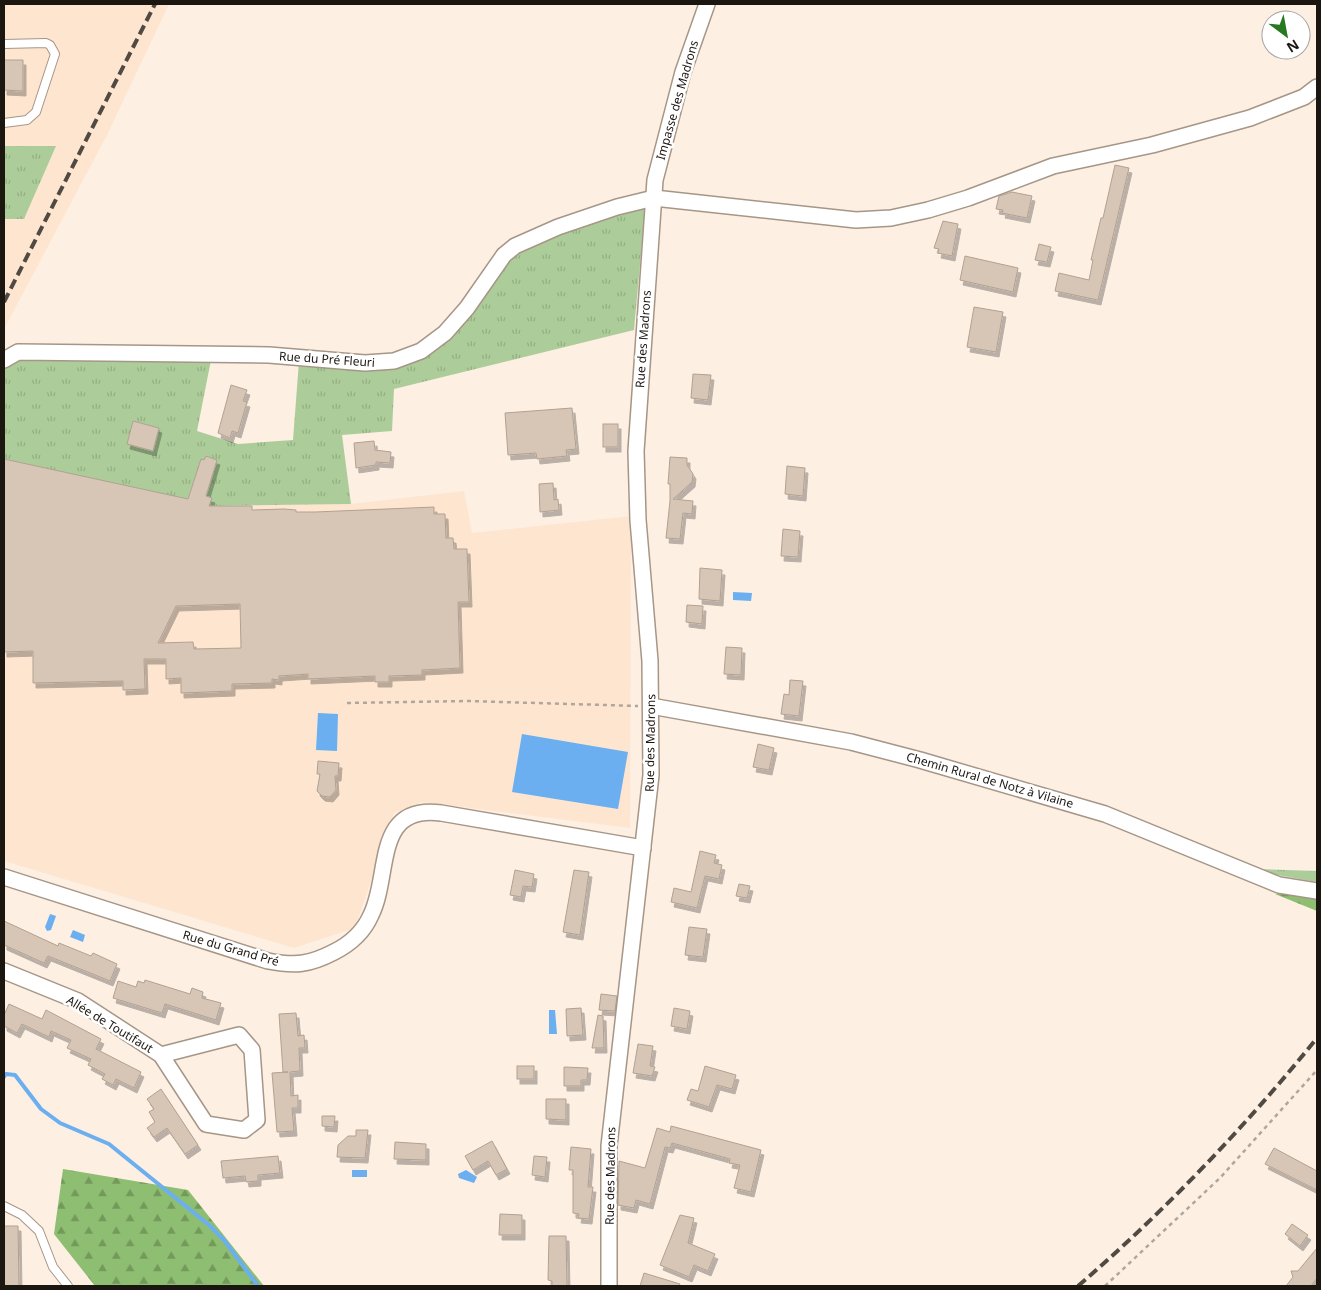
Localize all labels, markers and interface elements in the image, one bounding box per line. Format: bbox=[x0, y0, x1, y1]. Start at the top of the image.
north arrow bbox=[1261, 10, 1311, 60]
text: N bbox=[1283, 35, 1303, 58]
street label: Impasse des Madrons bbox=[652, 38, 702, 162]
street label: Rue des Madrons bbox=[631, 289, 655, 388]
street label: Rue du Pré Fleuri bbox=[278, 347, 376, 371]
street label: Rue des Madrons bbox=[641, 694, 659, 792]
street label: Chemin Rural de Notz à Vilaine bbox=[904, 748, 1076, 812]
street label: Rue du Grand Pré bbox=[181, 926, 281, 970]
street label: Allée de Toutifaut bbox=[63, 991, 157, 1057]
street label: Rue des Madrons bbox=[601, 1127, 619, 1225]

